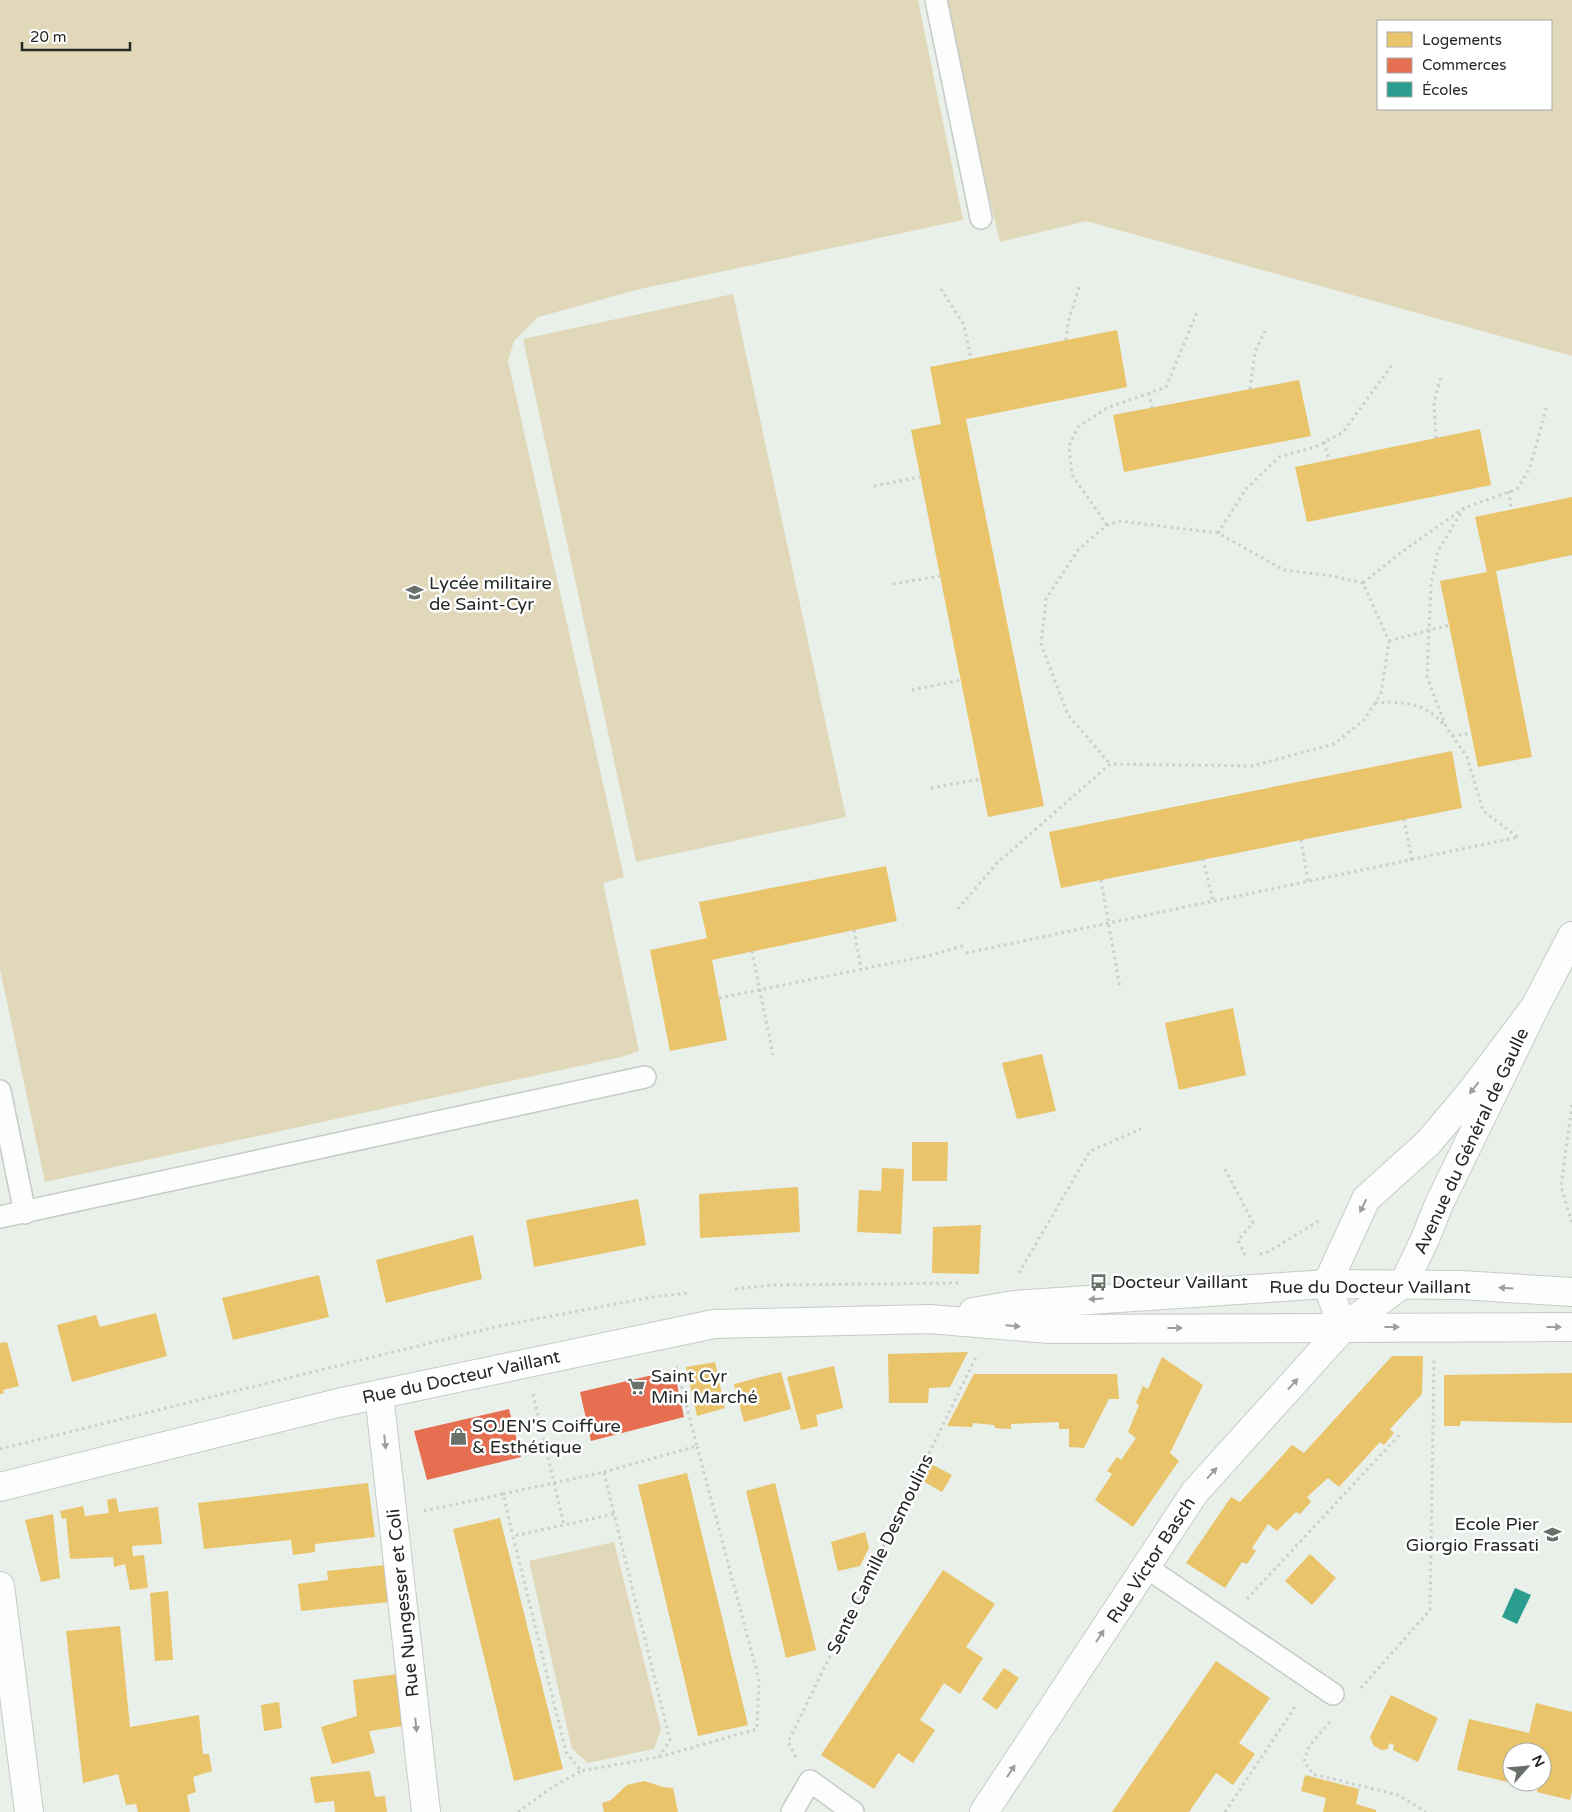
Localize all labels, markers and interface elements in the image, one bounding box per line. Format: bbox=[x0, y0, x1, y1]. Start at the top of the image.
scale bar bbox=[22, 20, 130, 52]
legend bbox=[1377, 20, 1552, 110]
text: 20 m bbox=[30, 28, 67, 46]
text: Logements bbox=[1422, 31, 1502, 49]
text: Commerces bbox=[1422, 56, 1506, 74]
text: Écoles bbox=[1422, 81, 1468, 99]
place label: Lycée militaire de Saint-Cyr bbox=[429, 572, 552, 615]
school or university icon: Lycée militaire de Saint-Cyr bbox=[405, 583, 425, 603]
street label: Avenue du Général de Gaulle bbox=[1409, 1024, 1533, 1258]
one-way arrow bbox=[1468, 1081, 1479, 1094]
one-way arrow bbox=[1359, 1199, 1367, 1213]
place label: Docteur Vaillant bbox=[1112, 1271, 1248, 1293]
bus stop icon: Docteur Vaillant bbox=[1088, 1272, 1108, 1292]
street label: Rue du Docteur Vaillant bbox=[1269, 1276, 1471, 1298]
one-way arrow bbox=[1498, 1284, 1514, 1292]
one-way arrow bbox=[1088, 1296, 1104, 1304]
one-way arrow bbox=[1005, 1322, 1021, 1330]
one-way arrow bbox=[1384, 1323, 1400, 1331]
one-way arrow bbox=[1546, 1323, 1562, 1331]
one-way arrow bbox=[1167, 1324, 1183, 1332]
street label: Rue du Docteur Vaillant bbox=[360, 1345, 562, 1409]
place label: Saint Cyr Mini Marché bbox=[651, 1365, 758, 1408]
supermarket icon: Saint Cyr Mini Marché bbox=[627, 1376, 647, 1396]
one-way arrow bbox=[1287, 1378, 1299, 1390]
place label: SOJEN'S Coiffure & Esthétique bbox=[472, 1415, 621, 1458]
shop icon: SOJEN'S Coiffure & Esthétique bbox=[448, 1426, 468, 1446]
one-way arrow bbox=[381, 1434, 389, 1450]
street label: Sente Camille Desmoulins bbox=[822, 1450, 938, 1658]
one-way arrow bbox=[1206, 1467, 1217, 1479]
street label: Rue Victor Basch bbox=[1102, 1493, 1200, 1627]
street label: Rue Nungesser et Coli bbox=[382, 1508, 424, 1698]
place label: Ecole Pier Giorgio Frassati bbox=[1406, 1513, 1539, 1556]
school or university icon: Ecole Pier Giorgio Frassati bbox=[1543, 1524, 1563, 1544]
one-way arrow bbox=[1096, 1629, 1105, 1643]
one-way arrow bbox=[412, 1718, 420, 1734]
north arrow bbox=[1502, 1742, 1552, 1792]
text: N bbox=[1528, 1752, 1548, 1770]
one-way arrow bbox=[1006, 1765, 1016, 1778]

